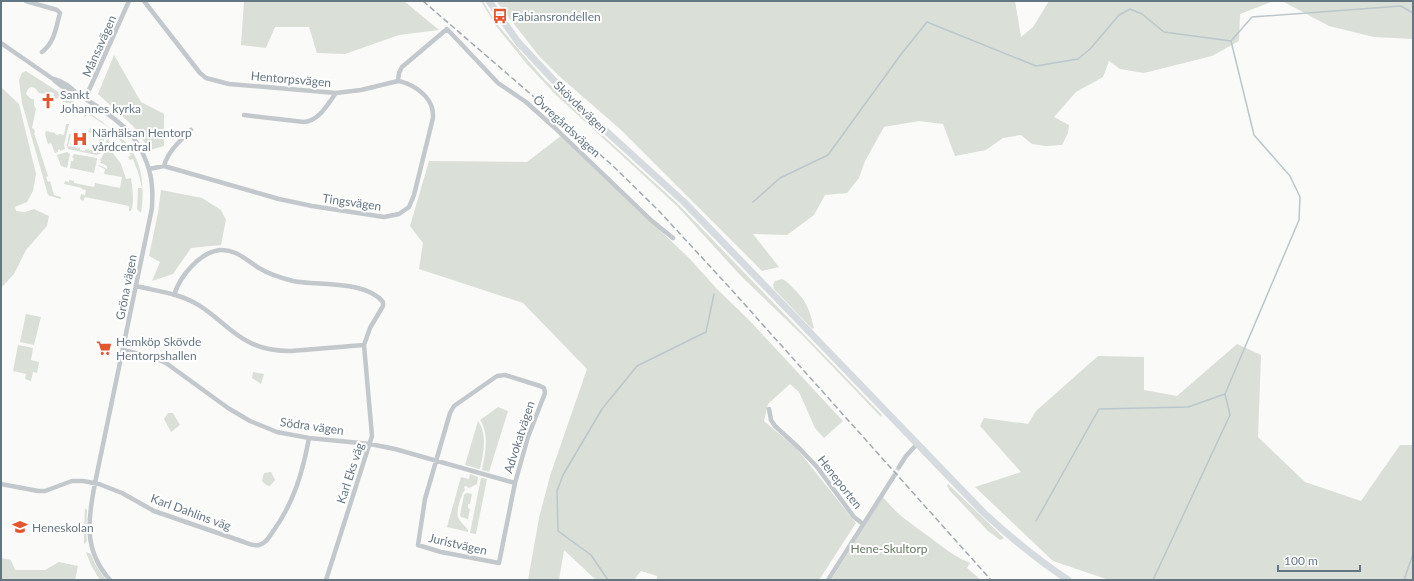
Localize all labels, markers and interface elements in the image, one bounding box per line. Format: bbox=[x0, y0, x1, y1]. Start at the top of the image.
bus stop icon: Fabiansrondellen bbox=[491, 7, 509, 25]
place label: Fabiansrondellen bbox=[512, 9, 601, 24]
street label: Månsavägen bbox=[79, 13, 119, 79]
street label: Hentorpsvägen bbox=[250, 68, 332, 90]
street label: Skövdevägen bbox=[551, 78, 611, 136]
place label: Sankt Johannes kyrka bbox=[60, 87, 141, 116]
church icon: Sankt Johannes kyrka bbox=[39, 92, 57, 110]
street label: Övregårdsvägen bbox=[530, 92, 604, 160]
place label: Närhälsan Hentorp vårdcentral bbox=[92, 125, 192, 154]
hospital icon: Närhälsan Hentorp vårdcentral bbox=[71, 130, 89, 148]
street label: Tingsvägen bbox=[322, 190, 382, 214]
street label: Gröna vägen bbox=[112, 253, 140, 321]
place label: Hemköp Skövde Hentorpshallen bbox=[116, 334, 201, 363]
supermarket icon: Hemköp Skövde Hentorpshallen bbox=[95, 339, 113, 357]
street label: Advokatvägen bbox=[500, 399, 538, 475]
street label: Södra vägen bbox=[279, 414, 345, 438]
street label: Karl Eks väg bbox=[333, 441, 367, 505]
street label: Heneporten bbox=[815, 452, 865, 512]
street label: Karl Dahlins väg bbox=[149, 491, 233, 533]
school or university icon: Heneskolan bbox=[11, 518, 29, 536]
place label: Heneskolan bbox=[32, 520, 94, 535]
street label: Juristvägen bbox=[427, 530, 489, 558]
park label: Hene-Skultorp bbox=[851, 541, 928, 556]
scale bar bbox=[1278, 547, 1360, 573]
text: 100 m bbox=[1284, 553, 1318, 568]

